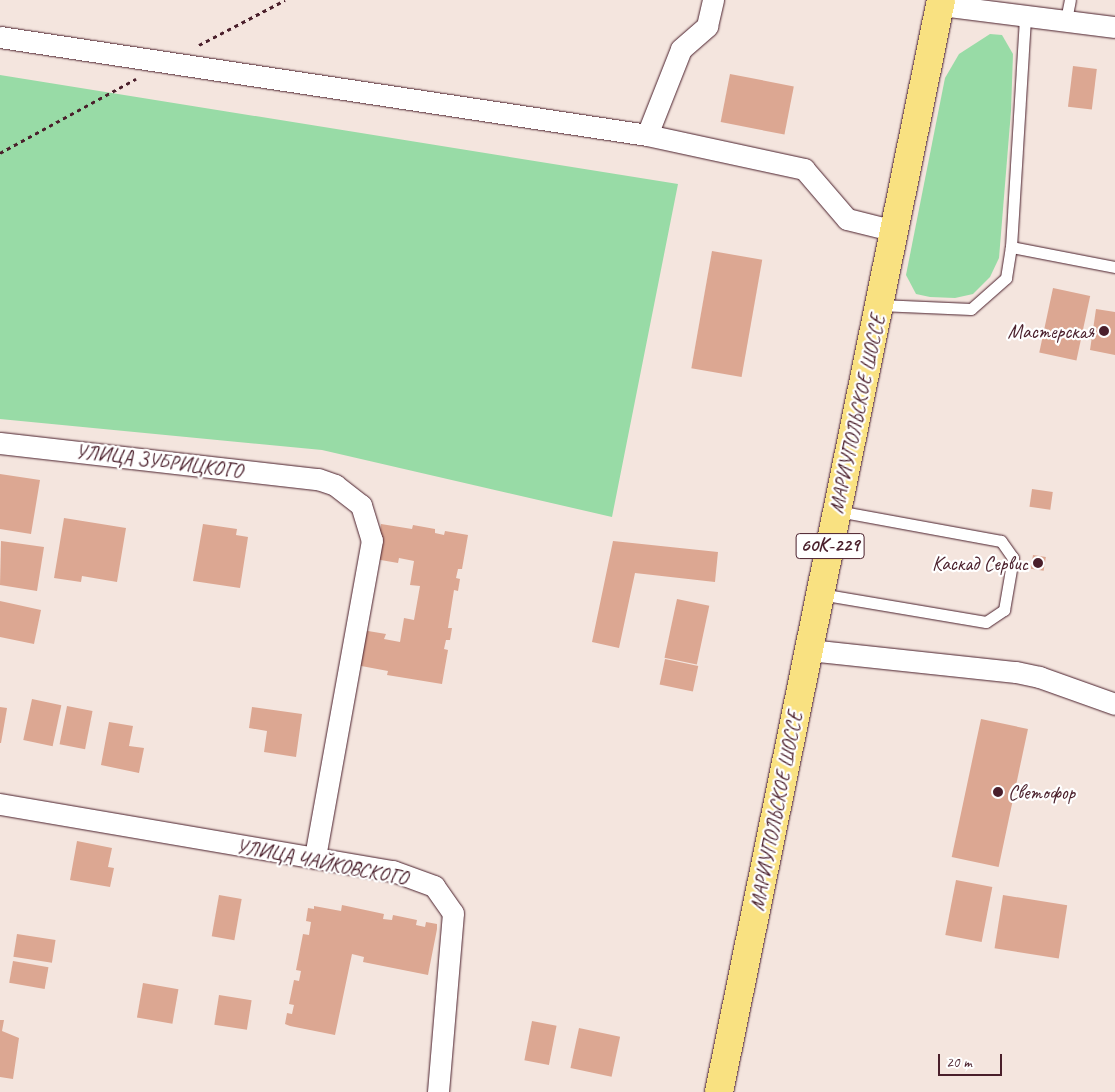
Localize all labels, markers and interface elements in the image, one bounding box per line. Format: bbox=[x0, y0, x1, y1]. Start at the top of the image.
street label: МАРИУПОЛЬСКОЕ ШОССЕ bbox=[824, 312, 890, 516]
place label: Мастерская bbox=[1008, 319, 1094, 343]
marker: Мастерская bbox=[1098, 325, 1110, 337]
street label: УЛИЦА ЗУБРИЦКОГО bbox=[75, 439, 243, 483]
road number: 60К-229 bbox=[795, 530, 865, 562]
place label: Каскад Сервис bbox=[931, 551, 1028, 575]
marker: Каскад Сервис bbox=[1032, 557, 1044, 569]
street label: МАРИУПОЛЬСКОЕ ШОССЕ bbox=[745, 709, 807, 913]
place label: Светофор bbox=[1008, 780, 1075, 804]
marker: Светофор bbox=[992, 786, 1004, 798]
street label: УЛИЦА ЧАЙКОВСКОГО bbox=[234, 834, 410, 890]
scale bar bbox=[940, 1044, 1004, 1076]
text: 20 m bbox=[946, 1053, 972, 1072]

